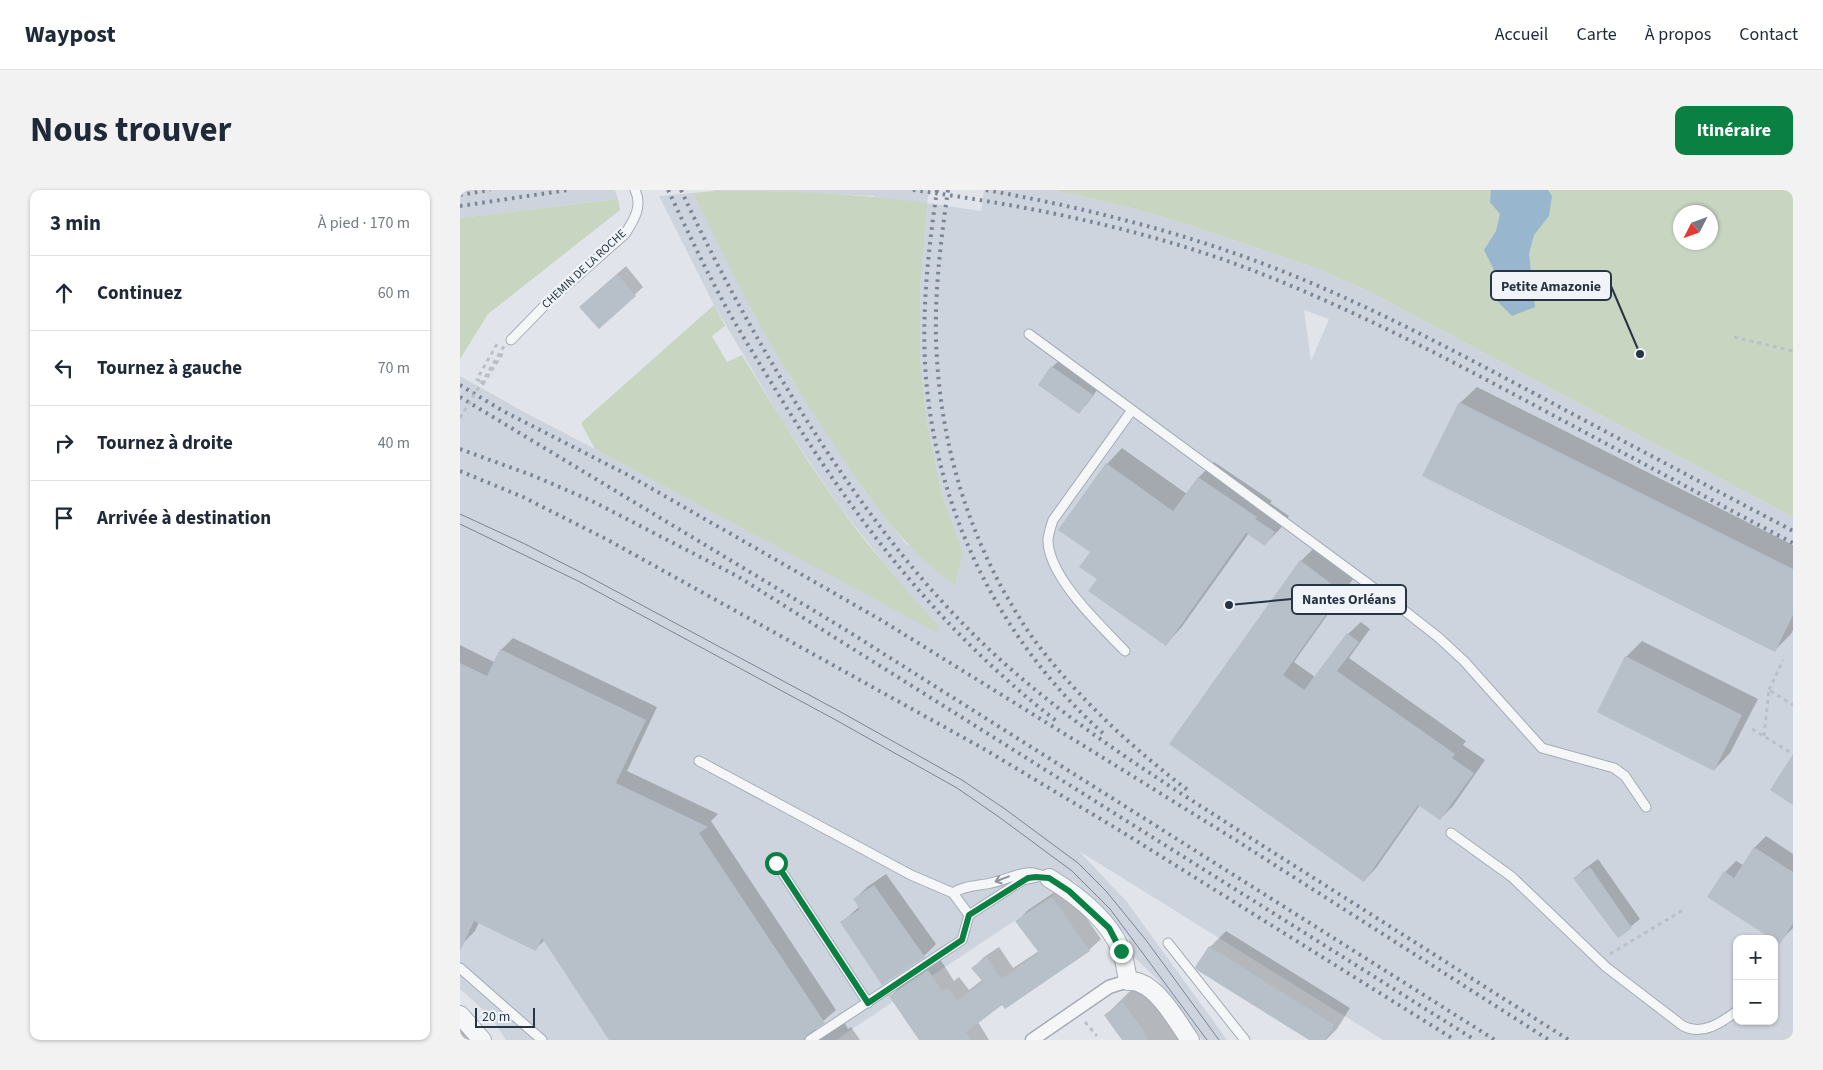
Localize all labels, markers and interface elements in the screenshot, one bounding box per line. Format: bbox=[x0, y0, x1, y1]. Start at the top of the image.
text: Waypost bbox=[25, 17, 116, 52]
text: Accueil bbox=[1495, 22, 1548, 47]
text: Carte bbox=[1576, 22, 1617, 47]
text: À propos bbox=[1645, 22, 1711, 47]
text: Contact bbox=[1739, 22, 1798, 47]
text: Nous trouver bbox=[30, 105, 231, 155]
button: Itinéraire bbox=[1675, 106, 1793, 155]
north arrow bbox=[1673, 205, 1718, 250]
text: 3 min bbox=[50, 208, 101, 238]
text: À pied · 170 m bbox=[318, 212, 410, 234]
street label: CHEMIN DE LA ROCHE bbox=[538, 225, 630, 313]
callout: Petite Amazonie bbox=[1491, 271, 1611, 300]
text: Petite Amazonie bbox=[1501, 277, 1601, 297]
icon: ahead bbox=[50, 279, 78, 307]
text: Continuez bbox=[97, 280, 182, 307]
text: 60 m bbox=[378, 282, 410, 304]
icon: left bbox=[50, 354, 78, 382]
text: Tournez à gauche bbox=[97, 355, 242, 382]
text: 70 m bbox=[378, 357, 410, 379]
icon: right bbox=[50, 429, 78, 457]
text: Tournez à droite bbox=[97, 430, 233, 457]
text: 40 m bbox=[378, 432, 410, 454]
icon: arrive bbox=[50, 504, 78, 532]
text: Arrivée à destination bbox=[97, 505, 271, 532]
callout: Nantes Orléans bbox=[1292, 585, 1406, 614]
text: Nantes Orléans bbox=[1302, 590, 1396, 610]
route start bbox=[765, 852, 788, 875]
one-way arrow bbox=[995, 875, 1011, 884]
map controls bbox=[1733, 935, 1778, 1025]
button: + bbox=[1733, 935, 1778, 980]
route end bbox=[1110, 940, 1133, 963]
button: − bbox=[1733, 980, 1778, 1025]
scale bar bbox=[475, 1005, 535, 1028]
text: 20 m bbox=[482, 1007, 510, 1027]

